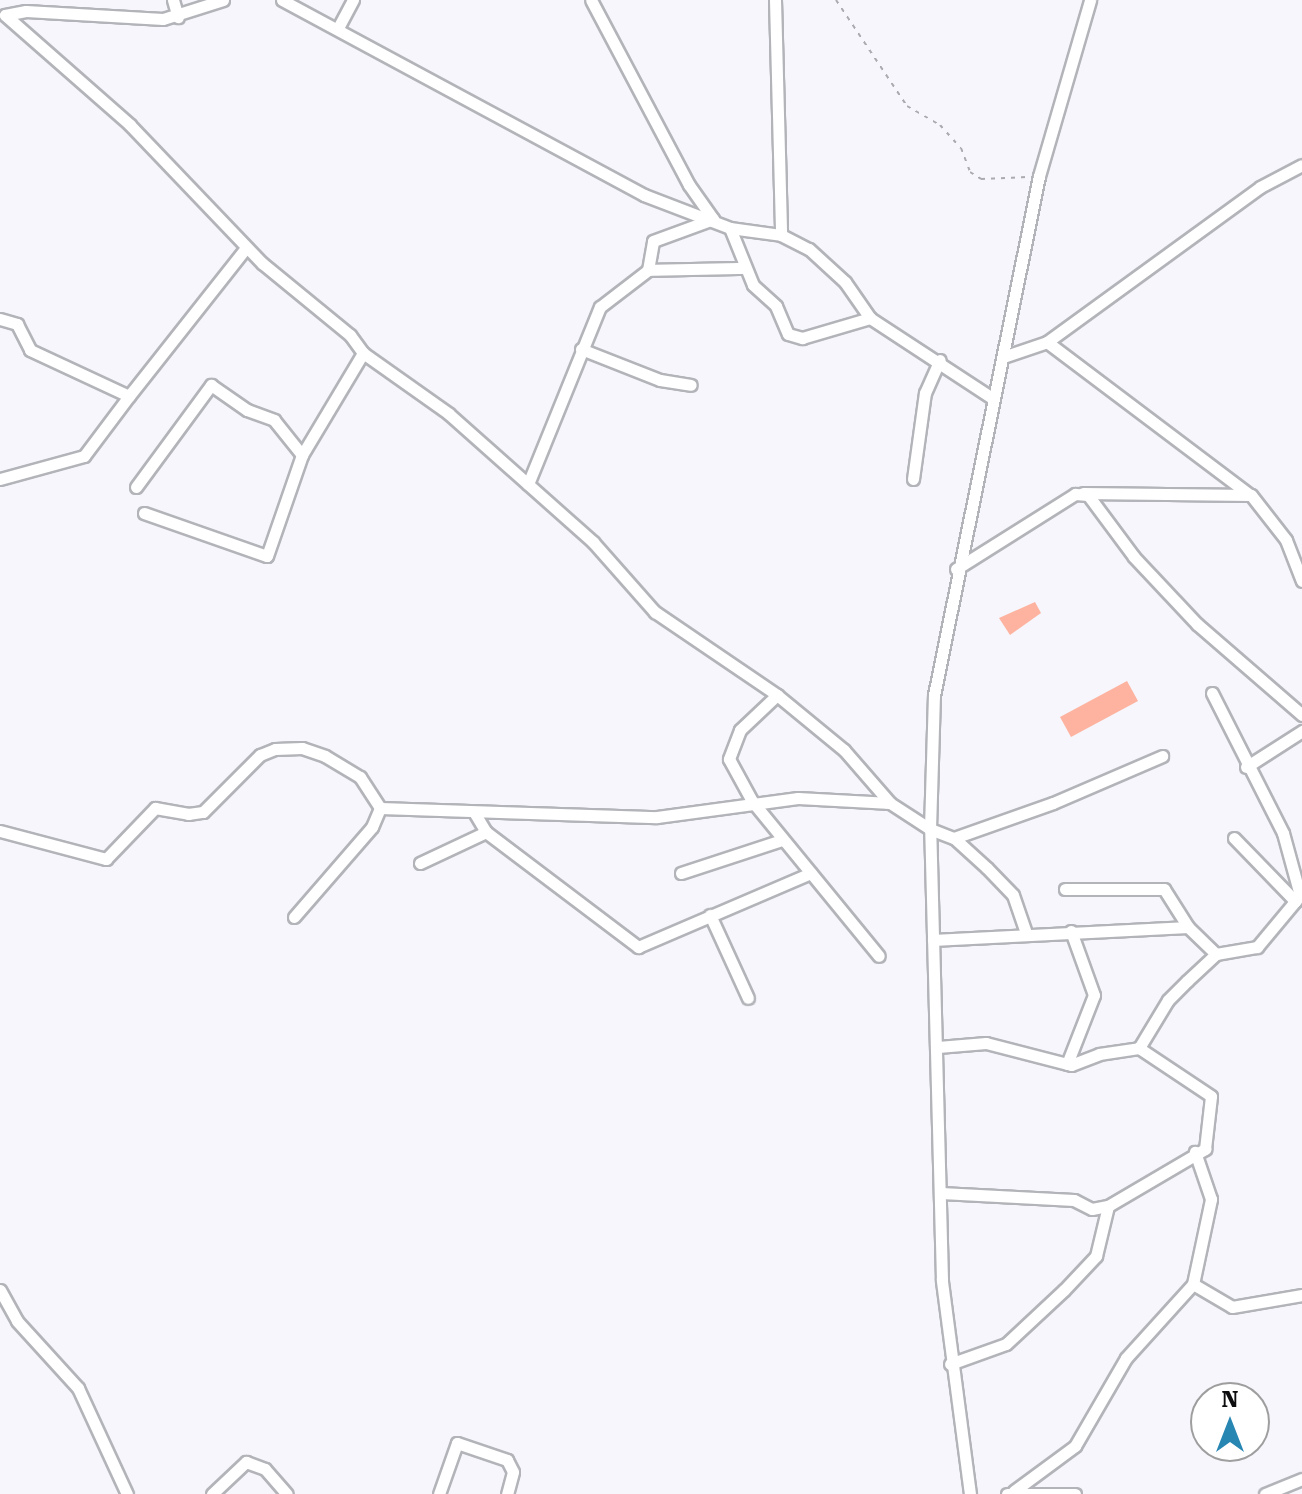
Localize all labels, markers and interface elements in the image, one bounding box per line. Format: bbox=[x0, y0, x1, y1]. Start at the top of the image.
north arrow bbox=[1190, 1382, 1270, 1462]
text: N bbox=[1222, 1387, 1238, 1412]

